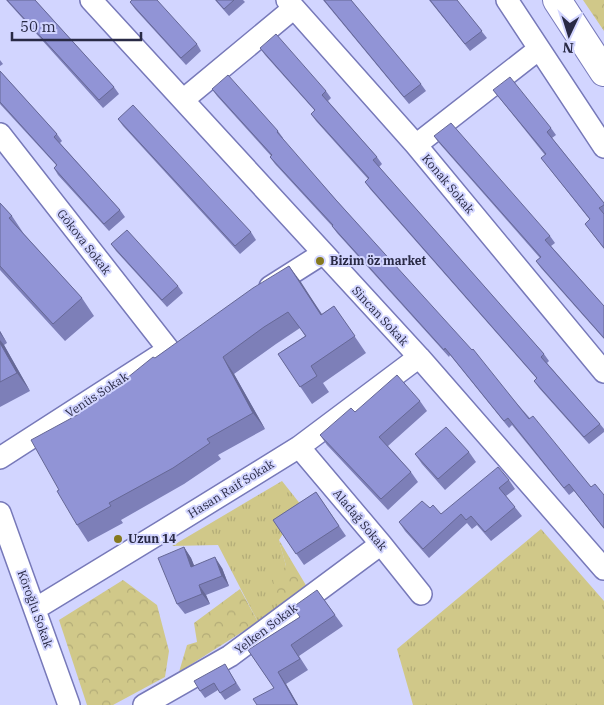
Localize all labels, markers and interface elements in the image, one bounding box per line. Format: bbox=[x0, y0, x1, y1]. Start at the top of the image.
scale bar bbox=[12, 10, 141, 42]
north arrow bbox=[544, 10, 594, 60]
text: 50 m bbox=[20, 17, 56, 36]
text: N bbox=[562, 39, 574, 57]
street label: Konak Sokak bbox=[419, 151, 478, 217]
street label: Gökova Sokak bbox=[54, 206, 115, 277]
place label: Bizim öz market bbox=[330, 253, 426, 268]
marker: Bizim öz market bbox=[314, 255, 326, 267]
street label: Sincan Sokak bbox=[349, 283, 412, 349]
street label: Venüs Sokak bbox=[63, 369, 131, 420]
street label: Hasan Raif Sokak bbox=[185, 456, 276, 521]
street label: Aladağ Sokak bbox=[330, 486, 390, 554]
place label: Uzun 14 bbox=[128, 531, 176, 546]
marker: Uzun 14 bbox=[112, 533, 124, 545]
street label: Köroğlu Sokak bbox=[14, 568, 57, 650]
street label: Yelken Sokak bbox=[231, 600, 300, 657]

